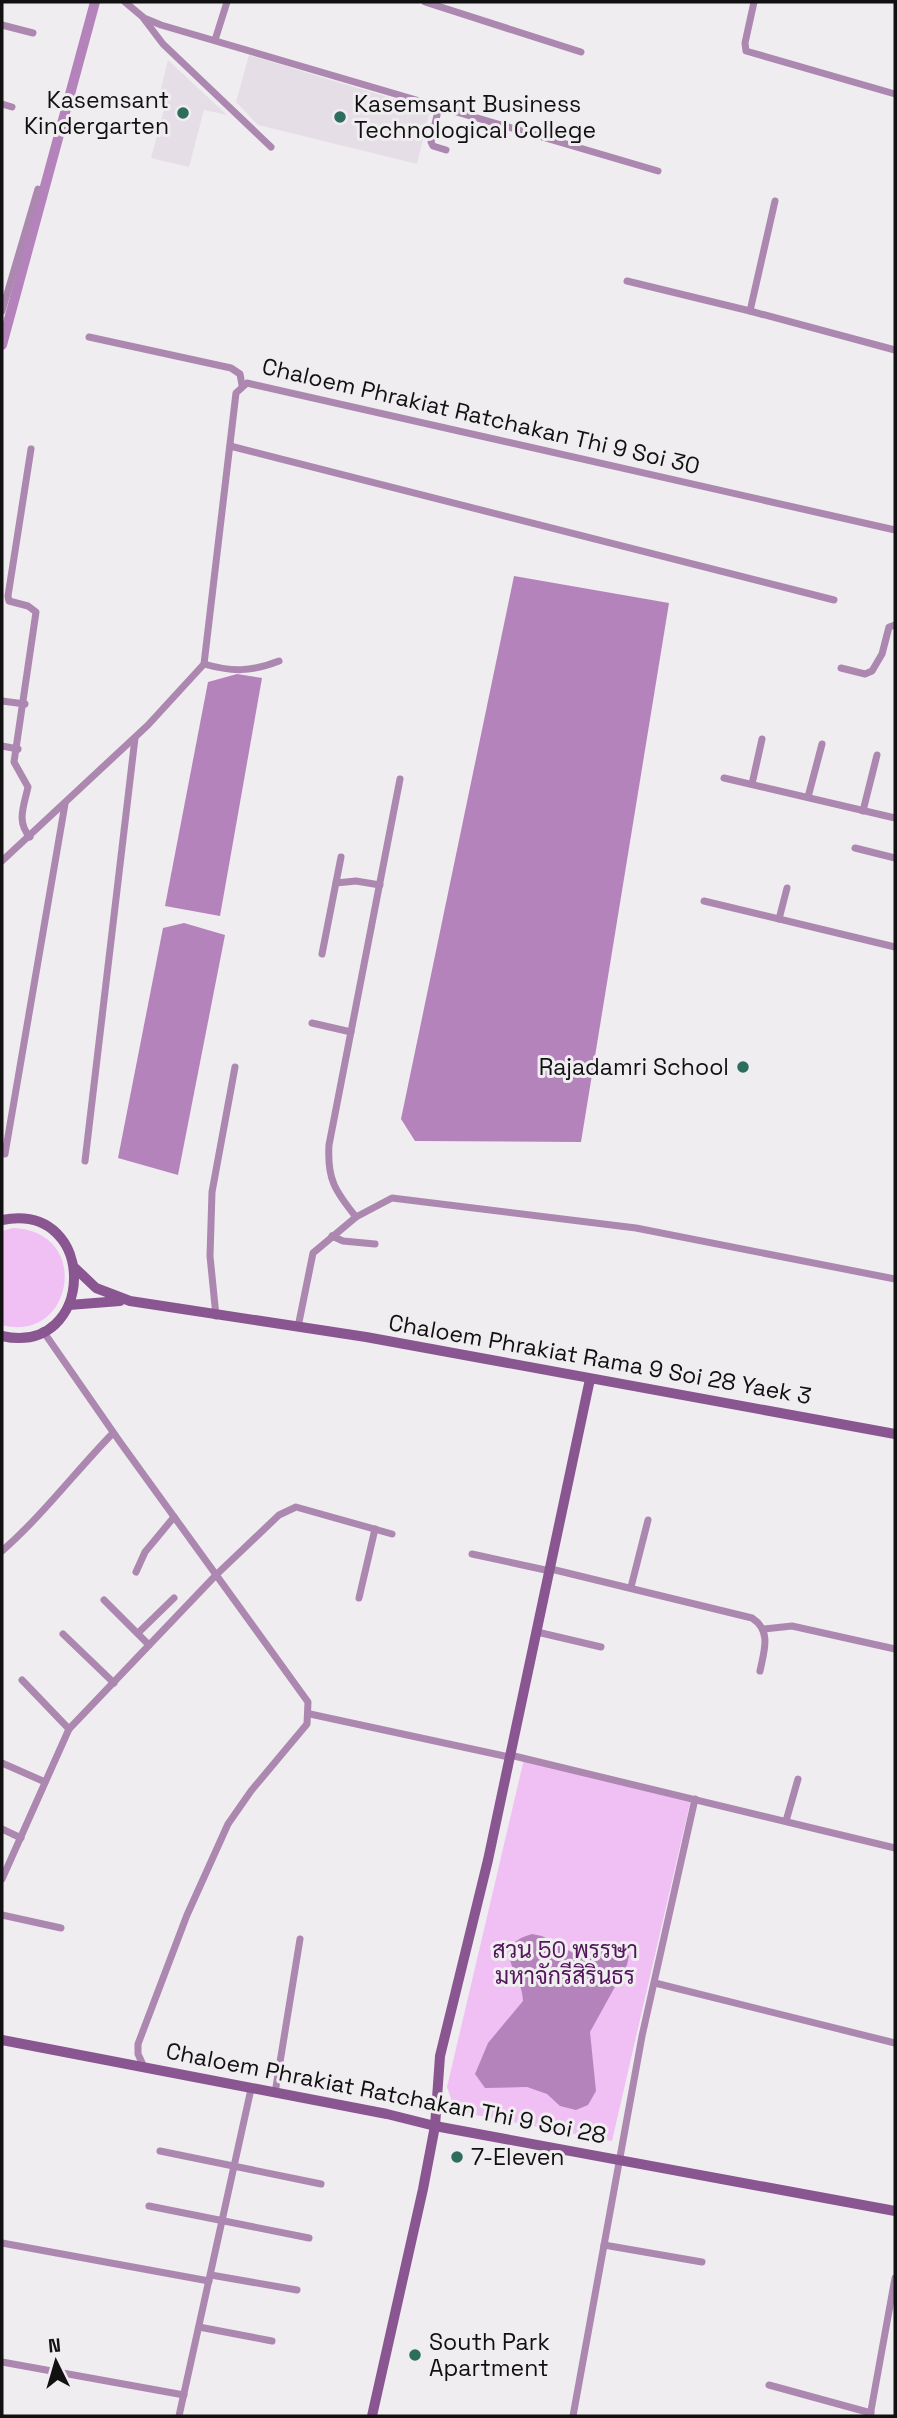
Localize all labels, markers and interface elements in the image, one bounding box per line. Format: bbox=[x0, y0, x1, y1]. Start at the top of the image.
place label: Kasemsant Kindergarten bbox=[24, 85, 169, 141]
place label: Kasemsant Business Technological College bbox=[354, 89, 596, 145]
marker: Kasemsant Kindergarten bbox=[175, 105, 191, 121]
marker: Kasemsant Business Technological College bbox=[332, 109, 348, 125]
street label: Chaloem Phrakiat Ratchakan Thi 9 Soi 30 bbox=[259, 351, 703, 481]
place label: Rajadamri School bbox=[539, 1052, 729, 1082]
marker: Rajadamri School bbox=[735, 1059, 751, 1075]
street label: Chaloem Phrakiat Rama 9 Soi 28 Yaek 3 bbox=[386, 1307, 814, 1411]
park label: สวน 50 พรรษา มหาจักรีสิรินธร bbox=[492, 1935, 638, 1991]
street label: Chaloem Phrakiat Ratchakan Thi 9 Soi 28 bbox=[163, 2036, 609, 2150]
place label: 7-Eleven bbox=[471, 2142, 564, 2172]
marker: 7-Eleven bbox=[449, 2149, 465, 2165]
north arrow bbox=[21, 2327, 91, 2397]
place label: South Park Apartment bbox=[429, 2327, 550, 2383]
text: N bbox=[47, 2333, 62, 2359]
marker: South Park Apartment bbox=[407, 2347, 423, 2363]

